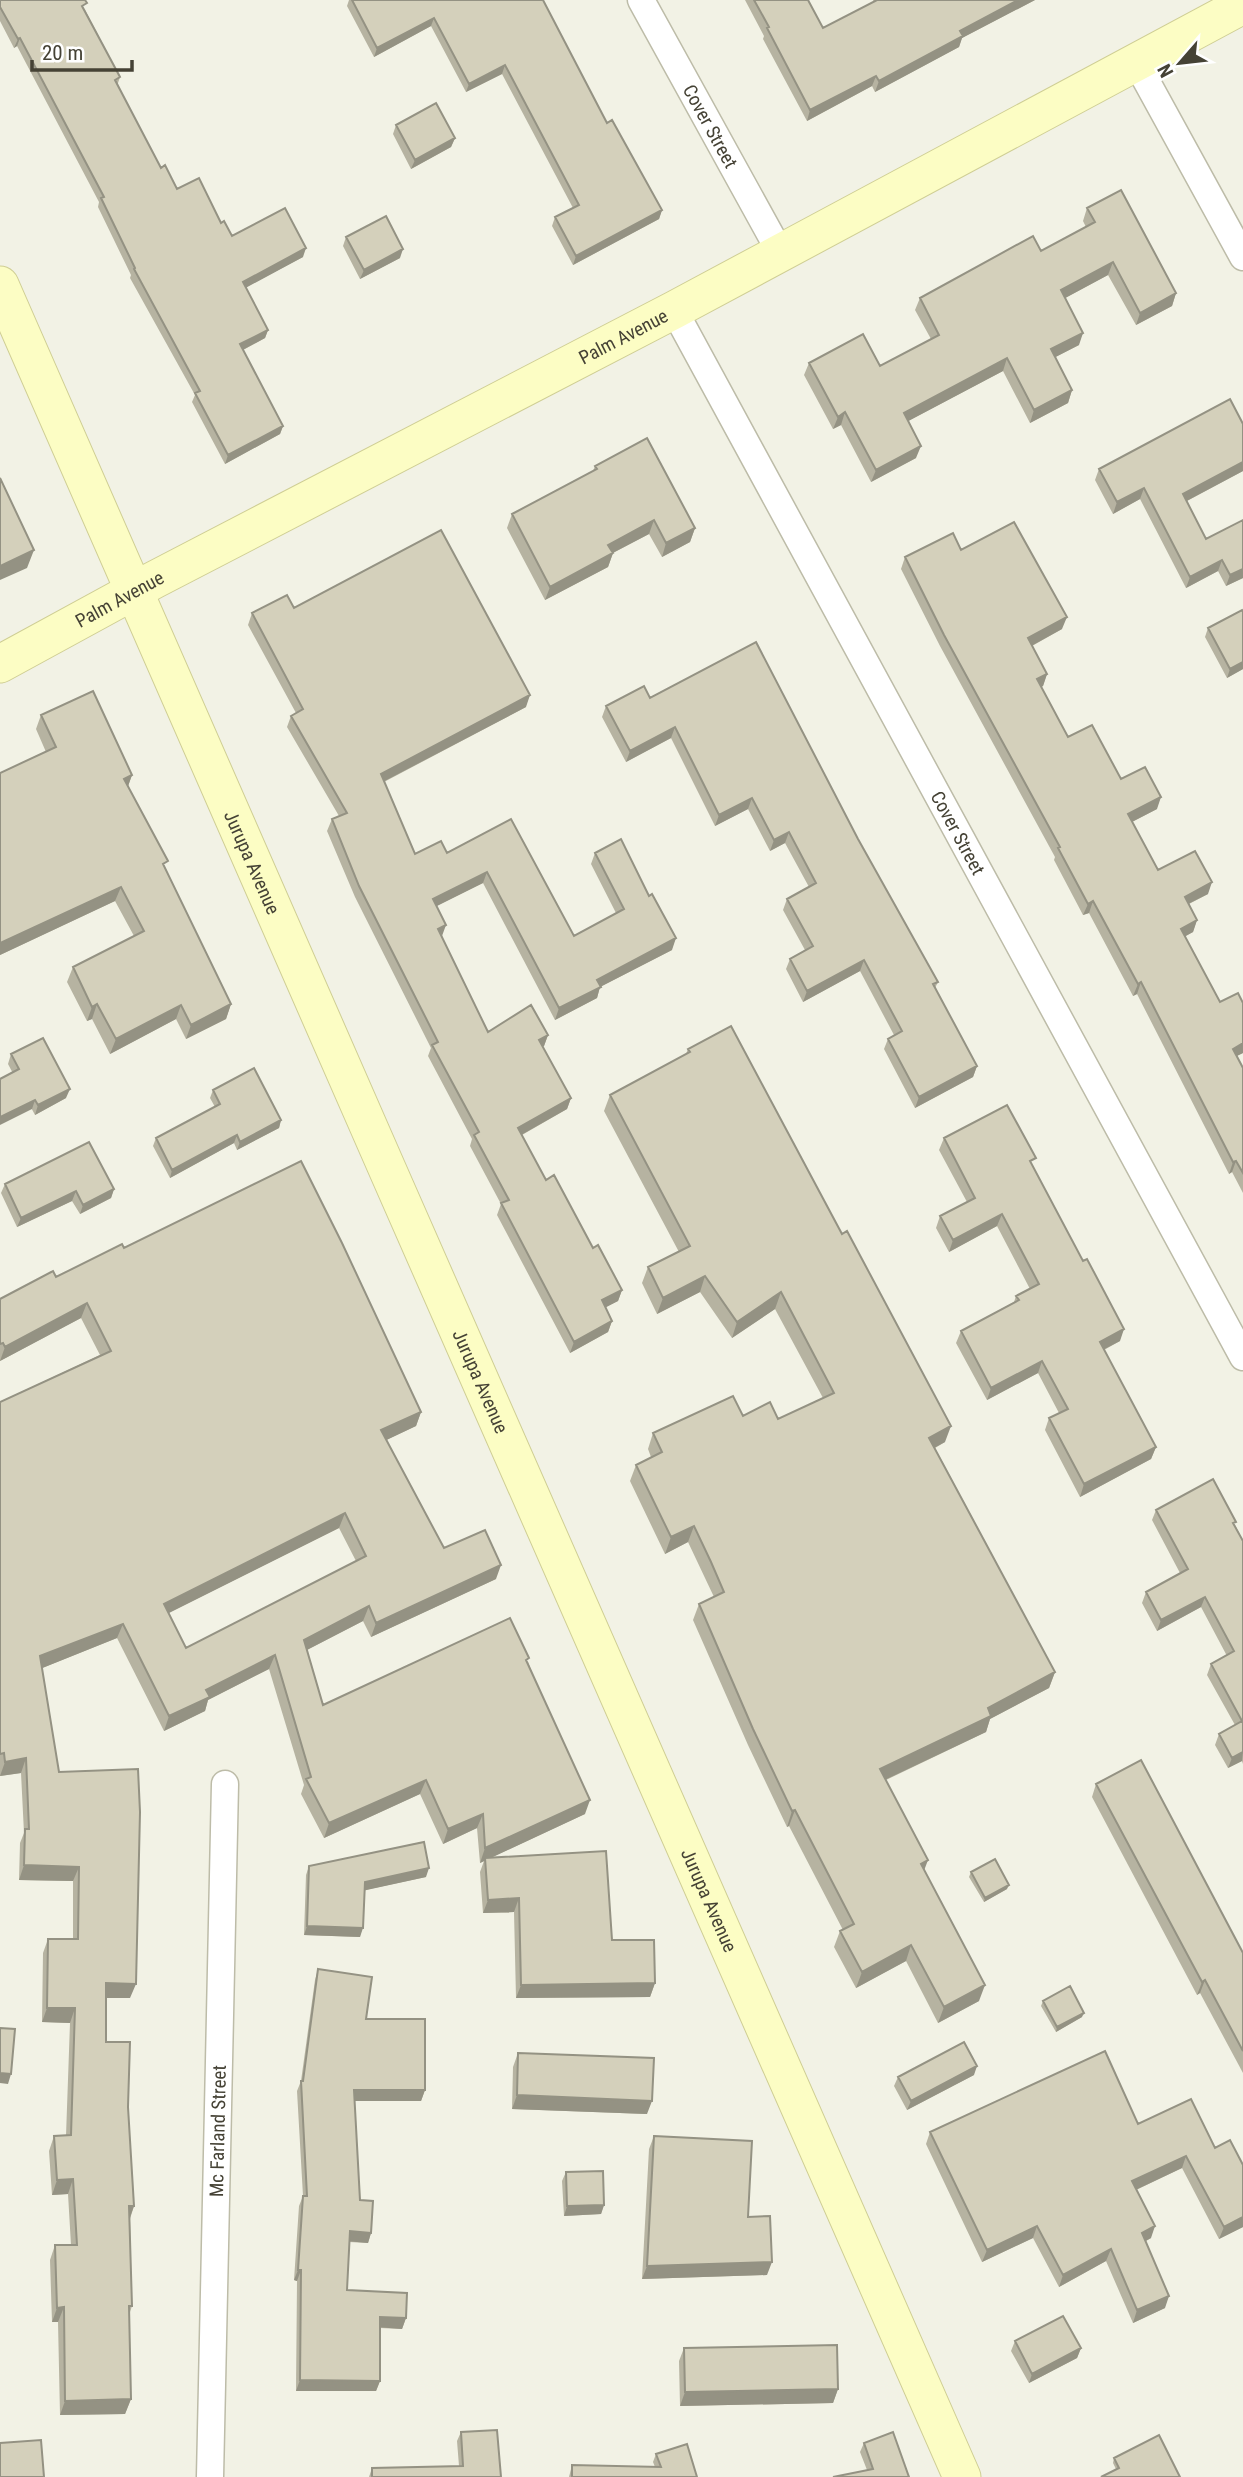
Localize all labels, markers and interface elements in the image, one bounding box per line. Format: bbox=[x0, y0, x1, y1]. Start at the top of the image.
scale bar bbox=[32, 28, 131, 72]
north arrow bbox=[1145, 28, 1215, 98]
text: 20 m bbox=[42, 41, 83, 65]
text: N bbox=[1153, 60, 1178, 81]
street label: Cover Street bbox=[678, 81, 742, 172]
street label: Palm Avenue bbox=[575, 304, 672, 369]
street label: Palm Avenue bbox=[71, 566, 168, 633]
street label: Cover Street bbox=[926, 787, 990, 879]
street label: Jurupa Avenue bbox=[219, 807, 285, 918]
street label: Jurupa Avenue bbox=[447, 1326, 513, 1437]
street label: Jurupa Avenue bbox=[676, 1845, 742, 1956]
street label: Mc Farland Street bbox=[205, 2065, 231, 2197]

